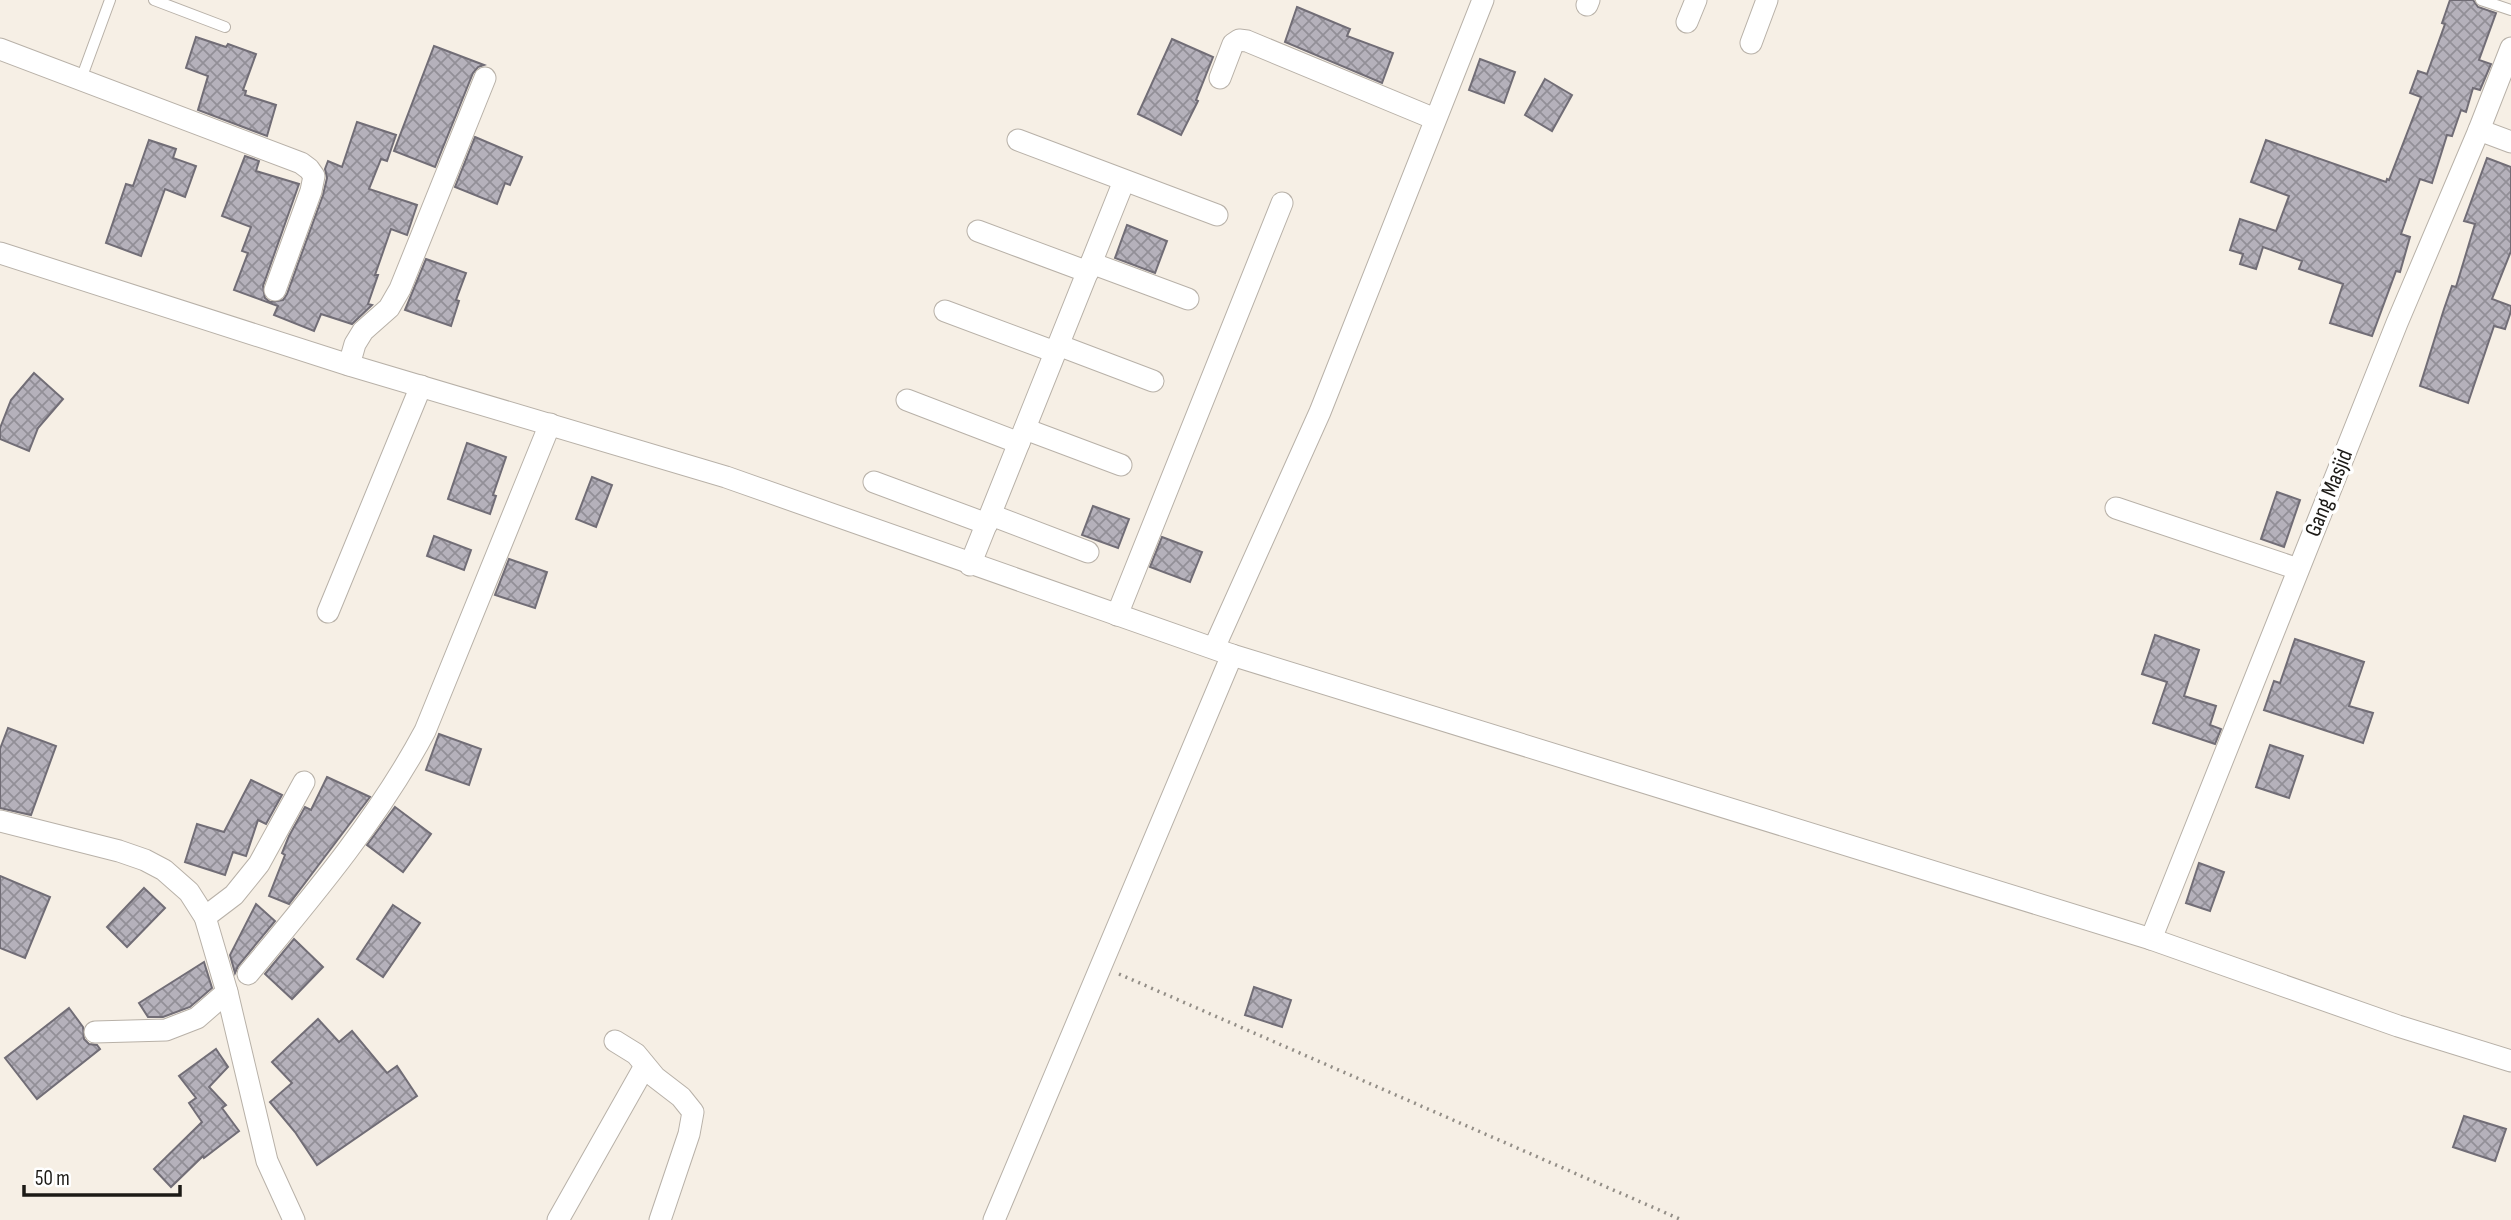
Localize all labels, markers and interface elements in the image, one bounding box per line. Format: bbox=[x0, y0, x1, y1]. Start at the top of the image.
street label: Gang Masjid bbox=[2299, 445, 2359, 541]
scale bar bbox=[24, 1154, 180, 1198]
text: 50 m bbox=[35, 1166, 70, 1191]

